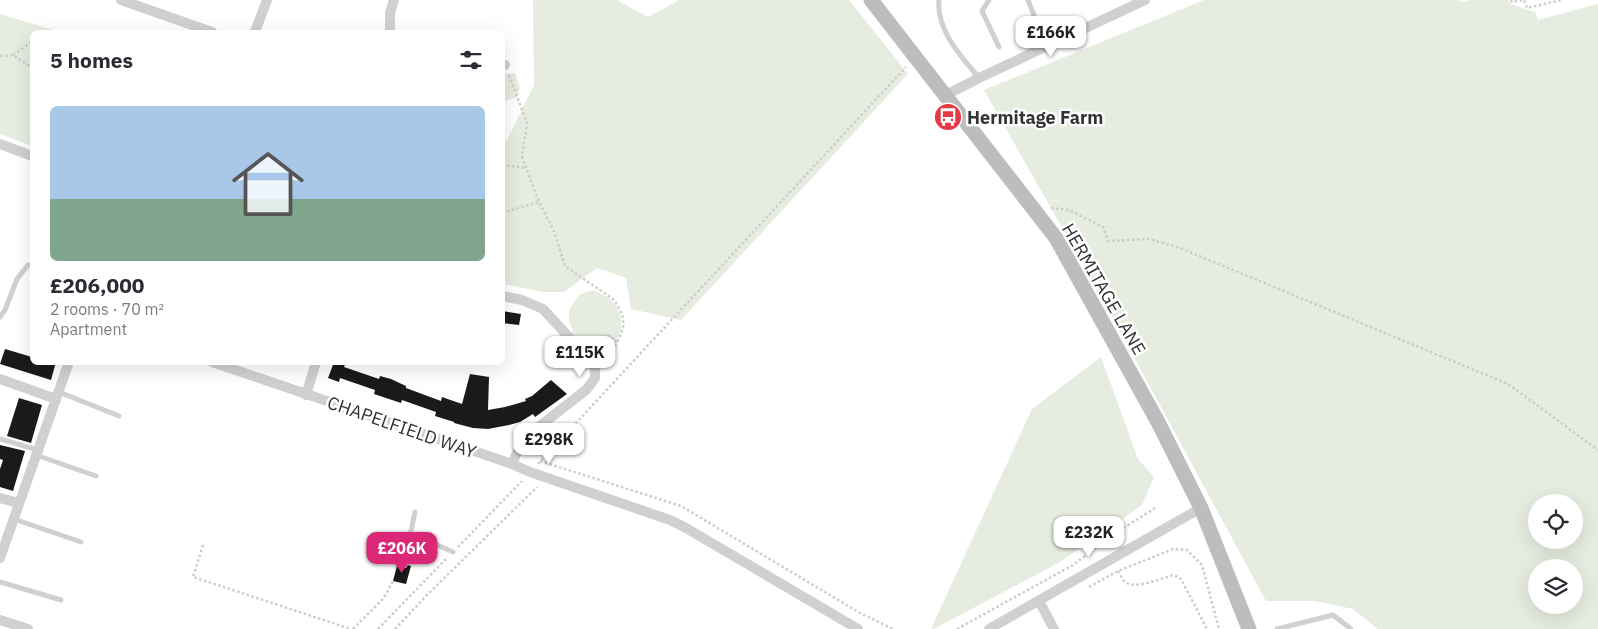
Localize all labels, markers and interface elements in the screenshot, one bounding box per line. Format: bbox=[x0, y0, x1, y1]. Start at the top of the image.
pin: £166K bbox=[1016, 15, 1086, 58]
text: £166K bbox=[1026, 22, 1076, 42]
text: 5 homes bbox=[50, 46, 133, 74]
icon: filters bbox=[457, 46, 485, 74]
bus stop icon: Hermitage Farm bbox=[933, 102, 963, 132]
place label: Hermitage Farm bbox=[967, 106, 1103, 129]
icon: home bbox=[223, 139, 313, 229]
street label: HERMITAGE LANE bbox=[1057, 219, 1151, 359]
text: £206,000 bbox=[50, 271, 144, 299]
text: 2 rooms · 70 m² bbox=[50, 299, 164, 319]
text: Apartment bbox=[50, 319, 127, 339]
pin: £115K bbox=[545, 336, 615, 378]
text: £115K bbox=[555, 342, 605, 362]
street label: CHAPELFIELD WAY bbox=[324, 391, 480, 463]
pin: £298K bbox=[514, 422, 584, 465]
text: £298K bbox=[524, 429, 574, 449]
map controls bbox=[1528, 494, 1583, 614]
button: locate bbox=[1528, 494, 1583, 549]
pin: £232K bbox=[1054, 516, 1124, 558]
text: £232K bbox=[1064, 522, 1114, 542]
pin: £206K bbox=[367, 532, 437, 574]
text: £206K bbox=[377, 538, 427, 558]
button: layers bbox=[1528, 559, 1583, 614]

